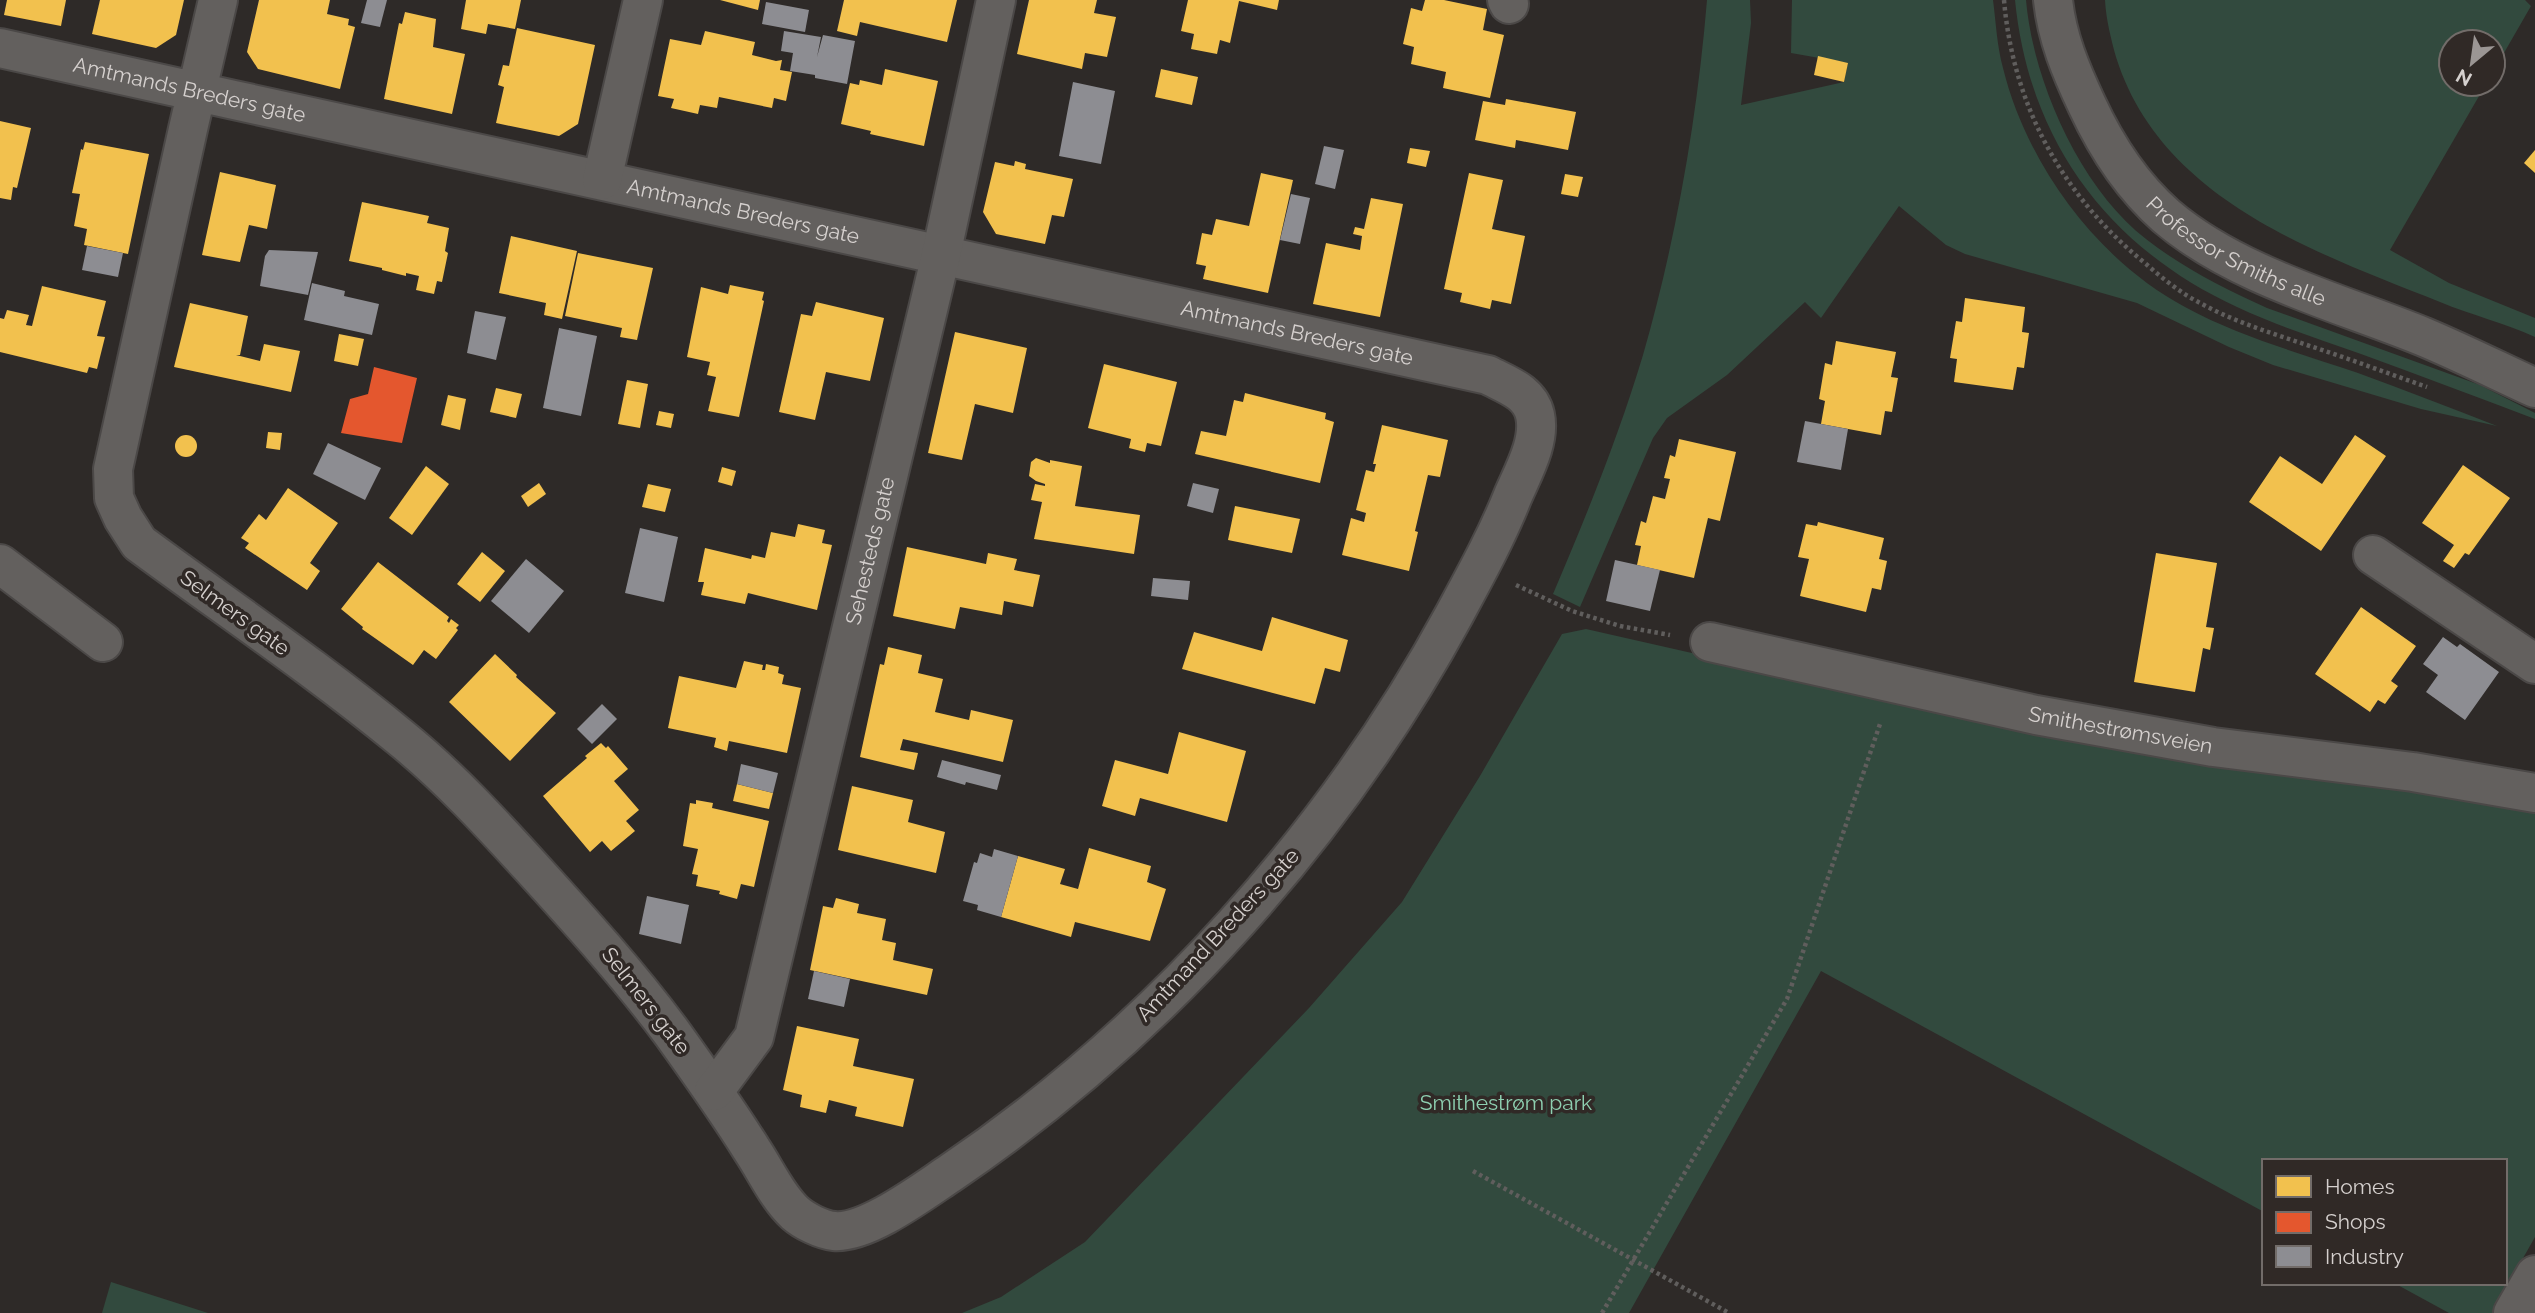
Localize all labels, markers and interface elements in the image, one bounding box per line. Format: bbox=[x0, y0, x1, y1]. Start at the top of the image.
north arrow bbox=[2437, 28, 2507, 98]
street label: Amtmands Breders gate bbox=[71, 52, 308, 127]
text: N bbox=[2452, 65, 2475, 91]
street label: Amtmands Breders gate bbox=[625, 174, 862, 249]
street label: Professor Smiths alle bbox=[2141, 191, 2329, 311]
street label: Amtmands Breders gate bbox=[1179, 295, 1416, 370]
street label: Sehesteds gate bbox=[840, 474, 899, 627]
street label: Selmers gate bbox=[176, 565, 295, 661]
street label: Smithestrømsveien bbox=[2026, 701, 2215, 759]
street label: Amtmand Breders gate bbox=[1131, 843, 1304, 1026]
street label: Selmers gate bbox=[597, 942, 696, 1059]
park label: Smithestrøm park bbox=[1420, 1090, 1592, 1115]
legend bbox=[2262, 1159, 2507, 1285]
text: Homes bbox=[2325, 1174, 2395, 1199]
text: Shops bbox=[2325, 1209, 2386, 1234]
text: Industry bbox=[2325, 1244, 2404, 1269]

